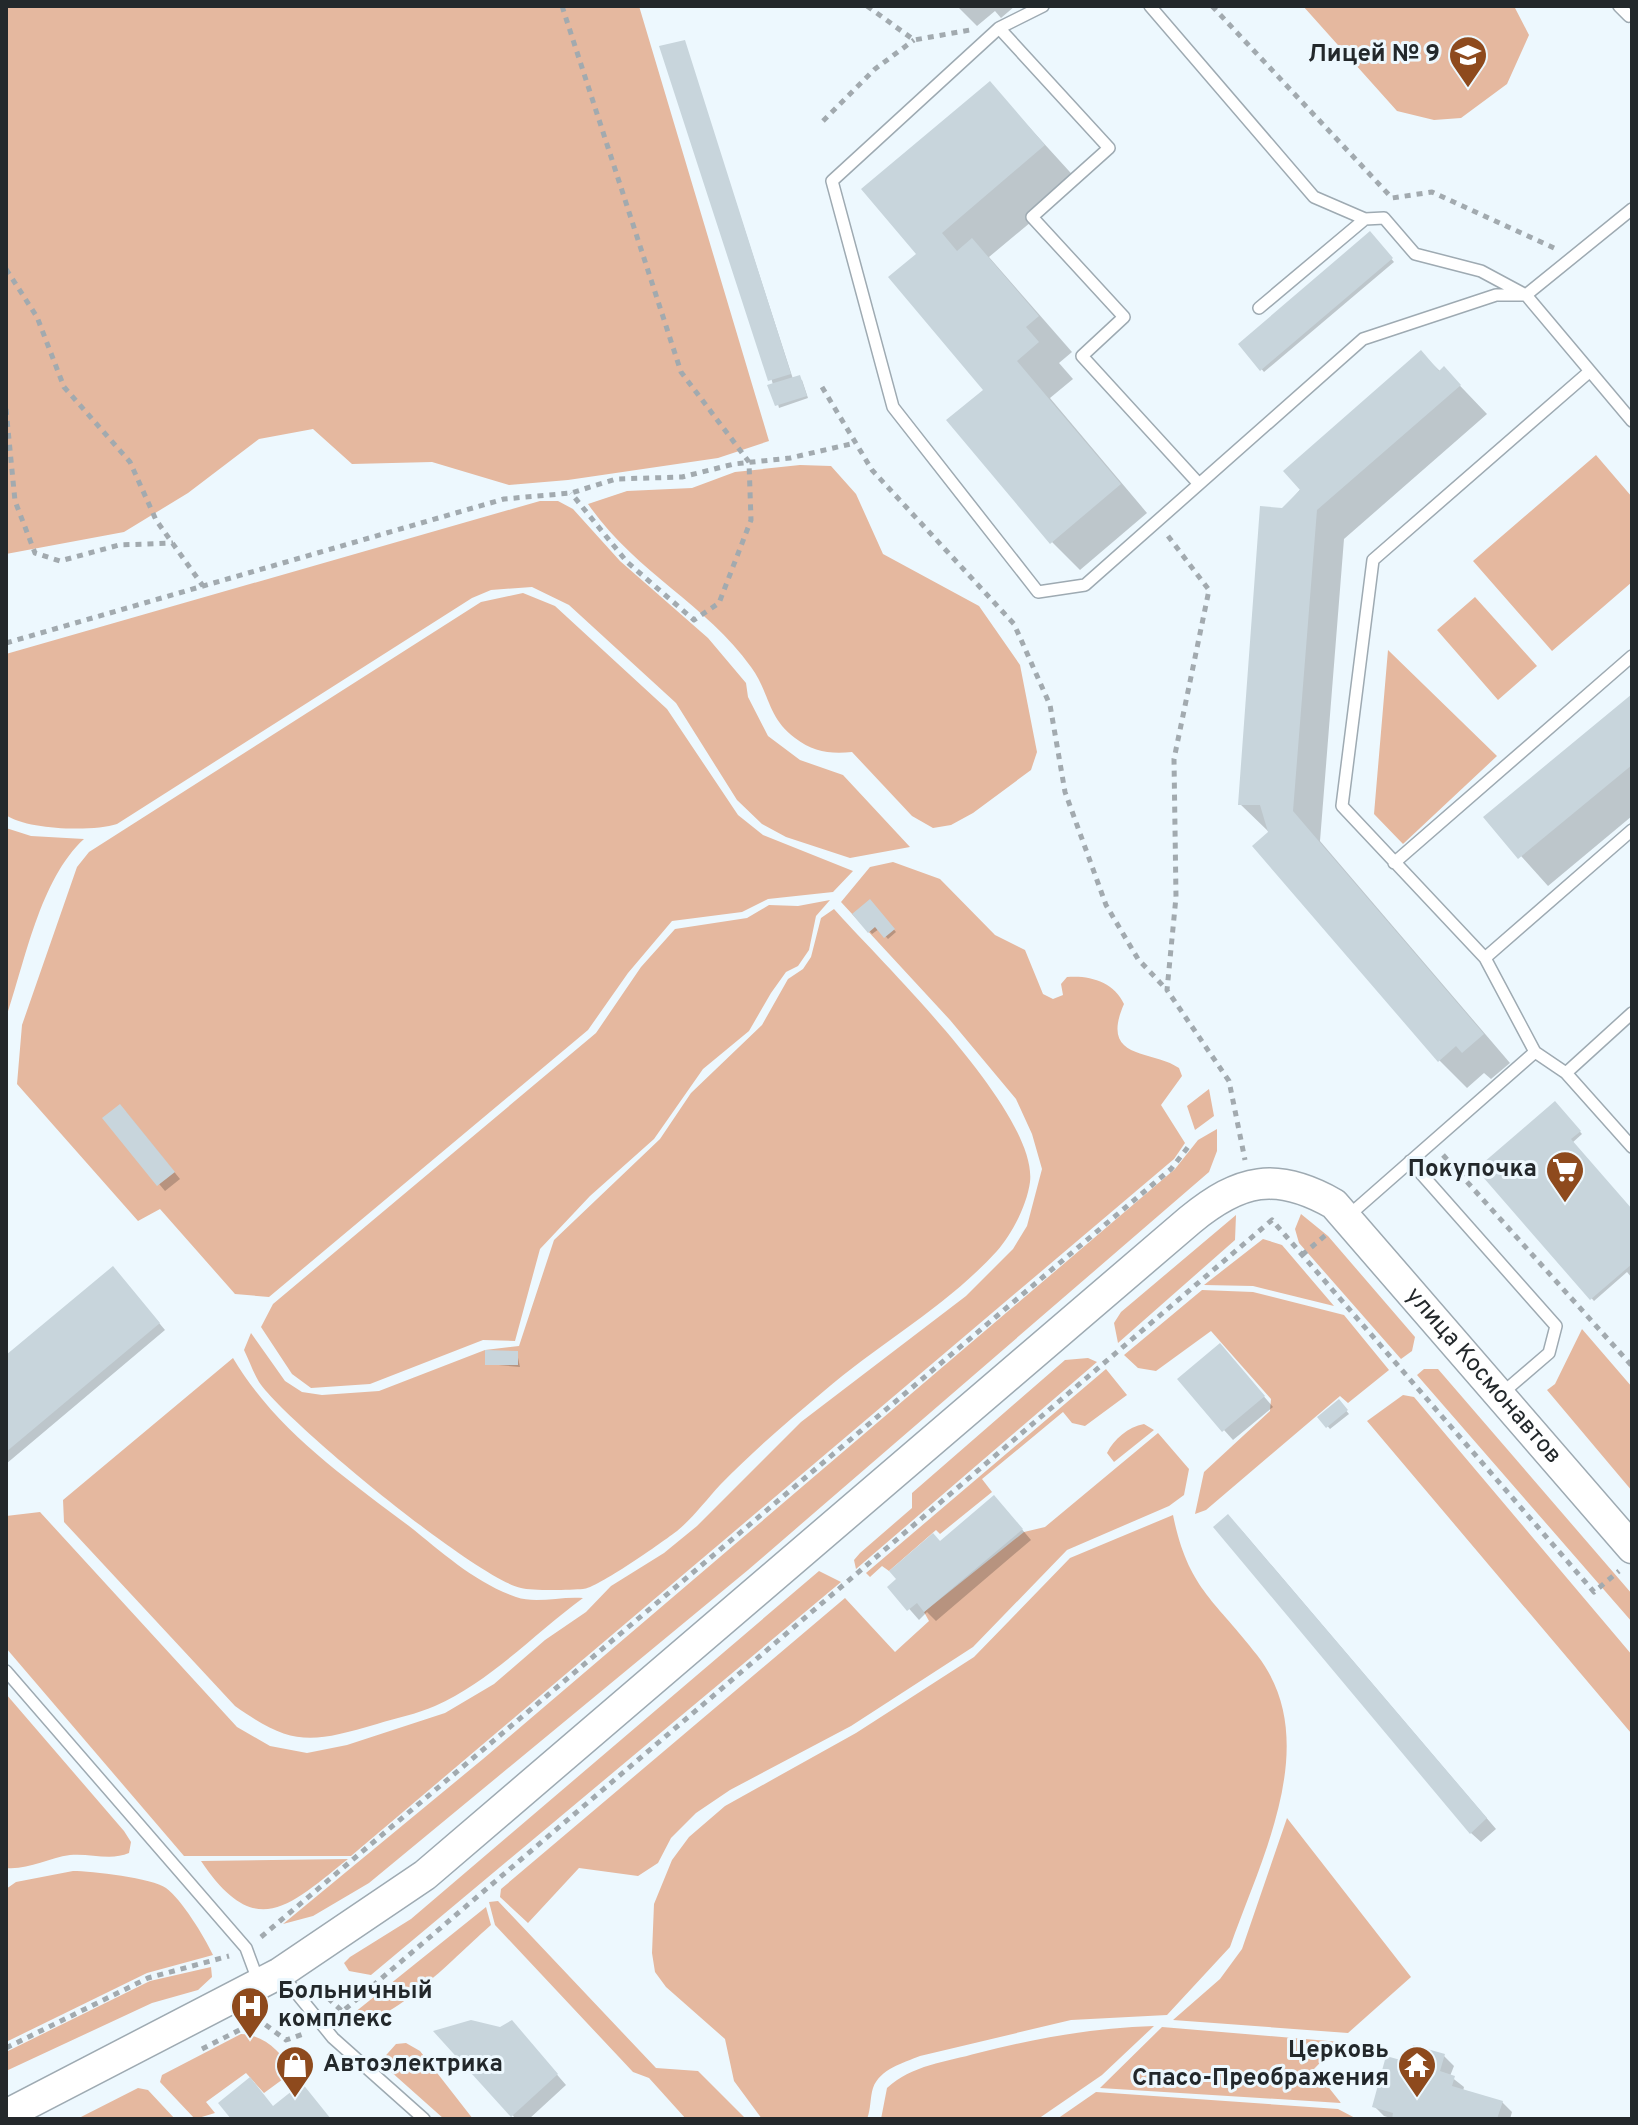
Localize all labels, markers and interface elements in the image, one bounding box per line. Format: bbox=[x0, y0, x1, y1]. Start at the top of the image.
school or university icon: Лицей № 9 bbox=[1447, 34, 1489, 89]
place label: Лицей № 9 bbox=[1308, 40, 1440, 70]
supermarket icon: Покупочка bbox=[1544, 1149, 1586, 1204]
place label: Покупочка bbox=[1408, 1155, 1537, 1185]
street label: улица Космонавтов bbox=[1398, 1282, 1568, 1471]
place label: Больничный комплекс bbox=[278, 1977, 433, 2035]
hospital icon: Больничный комплекс bbox=[229, 1985, 271, 2040]
place label: Церковь Спасо-Преображения bbox=[1132, 2036, 1389, 2094]
shop icon: Автоэлектрика bbox=[274, 2044, 316, 2099]
temple icon: Церковь Спасо-Преображения bbox=[1396, 2044, 1438, 2099]
place label: Автоэлектрика bbox=[323, 2050, 503, 2080]

